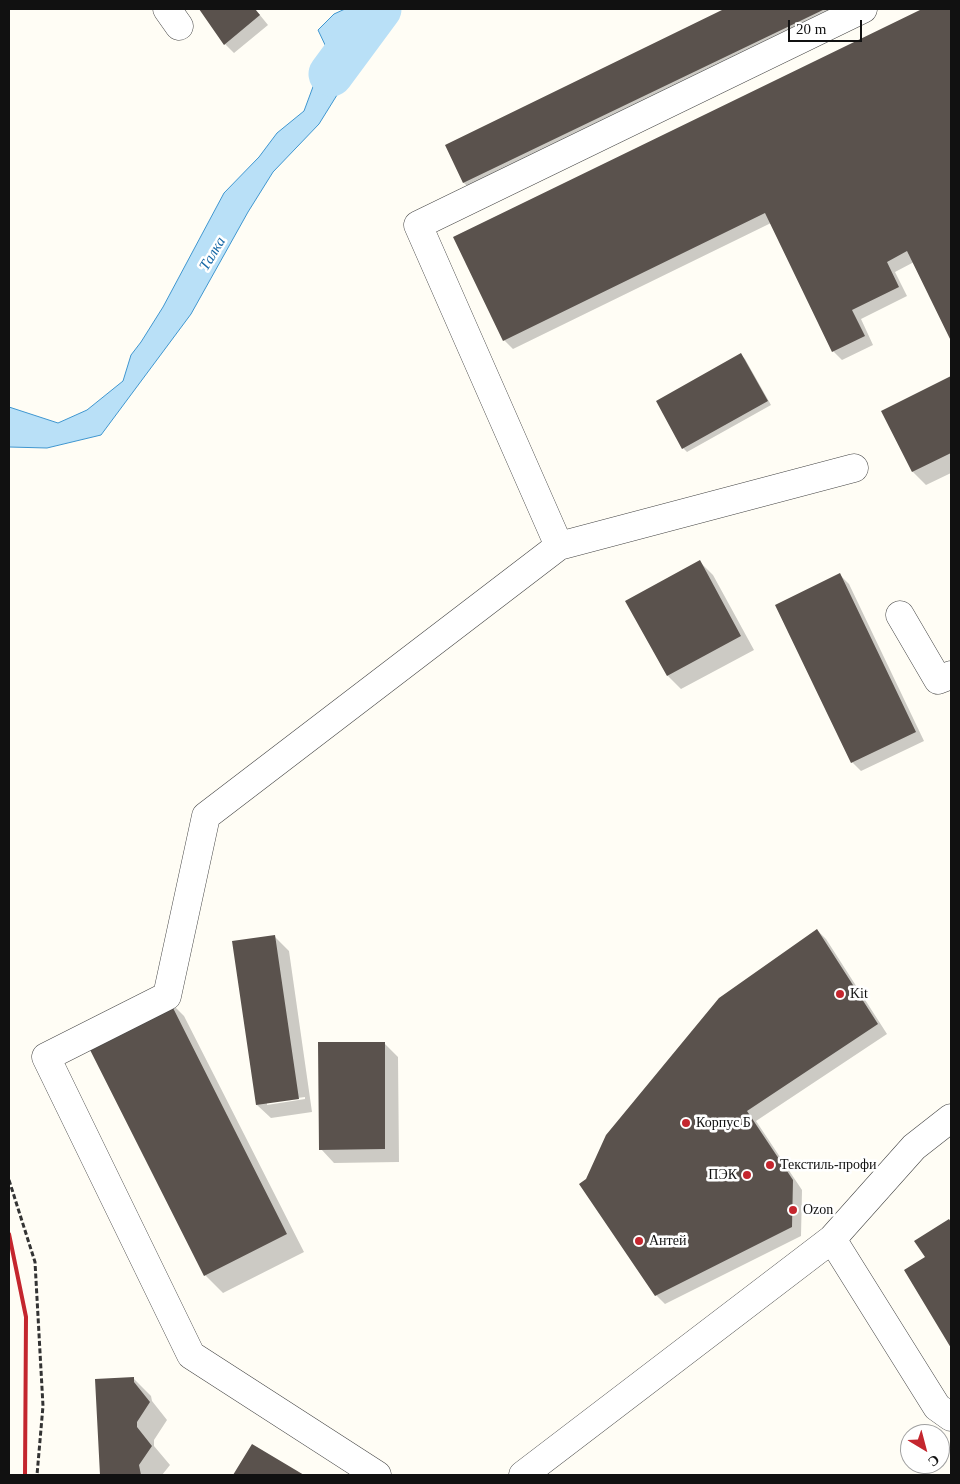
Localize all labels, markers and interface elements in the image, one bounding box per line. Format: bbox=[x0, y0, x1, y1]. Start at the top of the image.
scale bar bbox=[790, 10, 864, 42]
text: 20 m bbox=[796, 21, 826, 37]
water label: Талка bbox=[196, 234, 230, 274]
place label: Kit bbox=[850, 986, 868, 1002]
marker: Kit bbox=[834, 988, 846, 1000]
place label: Корпус Б bbox=[696, 1115, 751, 1131]
marker: Корпус Б bbox=[680, 1117, 692, 1129]
place label: Текстиль-профи bbox=[780, 1157, 877, 1173]
marker: Текстиль-профи bbox=[764, 1159, 776, 1171]
place label: ПЭК bbox=[708, 1167, 737, 1183]
marker: ПЭК bbox=[741, 1169, 753, 1181]
place label: Ozon bbox=[803, 1202, 833, 1218]
marker: Ozon bbox=[787, 1204, 799, 1216]
place label: Антей bbox=[649, 1233, 686, 1249]
marker: Антей bbox=[633, 1235, 645, 1247]
north arrow bbox=[900, 1424, 950, 1474]
text: С bbox=[925, 1452, 942, 1470]

